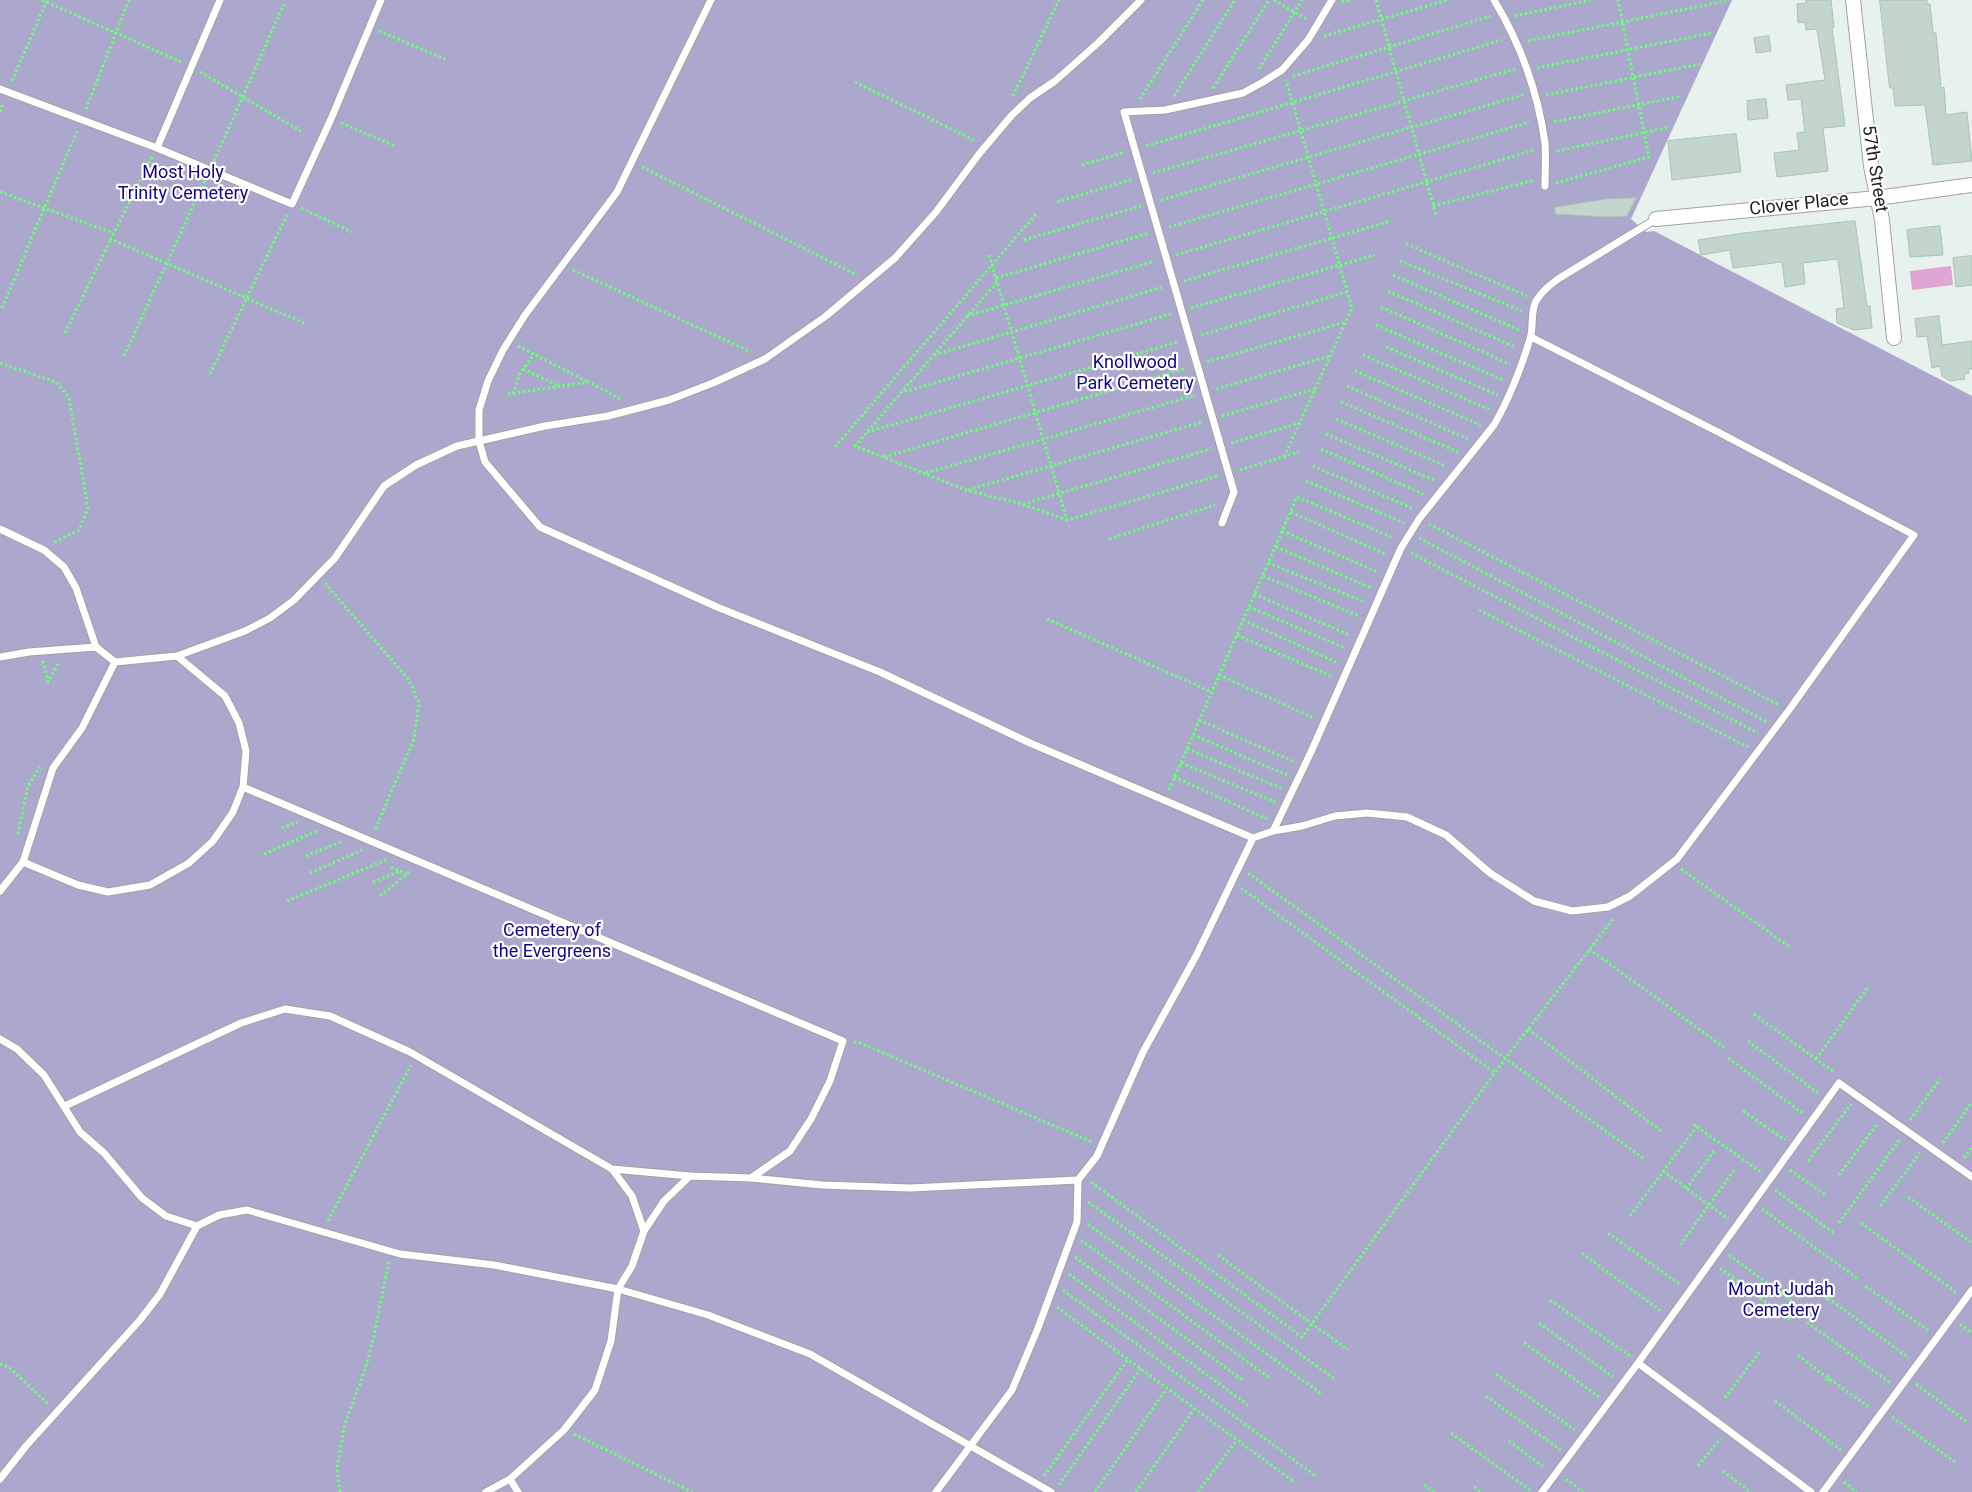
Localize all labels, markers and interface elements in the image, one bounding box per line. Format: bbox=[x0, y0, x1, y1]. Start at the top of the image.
street label: 57th Street bbox=[1856, 124, 1892, 214]
park label: Most Holy Trinity Cemetery bbox=[118, 162, 248, 204]
street label: Clover Place bbox=[1748, 189, 1850, 221]
park label: Knollwood Park Cemetery bbox=[1076, 352, 1194, 394]
park label: Cemetery of the Evergreens bbox=[493, 920, 611, 962]
park label: Mount Judah Cemetery bbox=[1728, 1279, 1834, 1322]

